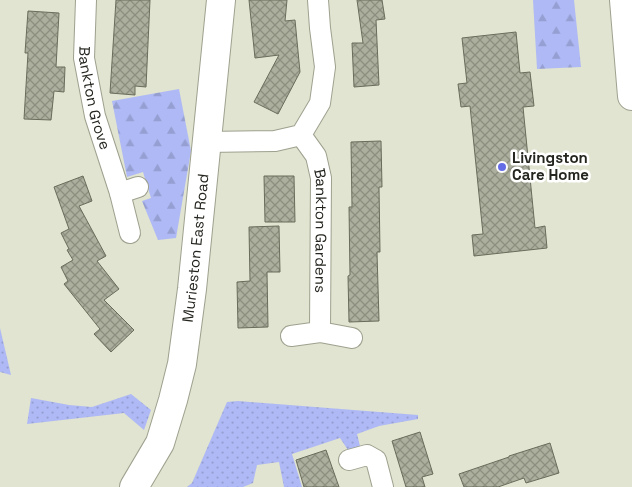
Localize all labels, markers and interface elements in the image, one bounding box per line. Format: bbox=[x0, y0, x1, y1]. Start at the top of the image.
street label: Bankton Grove bbox=[75, 46, 115, 152]
place label: Livingston Care Home bbox=[512, 148, 589, 184]
marker: Livingston Care Home bbox=[496, 161, 508, 173]
street label: Bankton Gardens bbox=[310, 166, 331, 293]
street label: Murieston East Road bbox=[178, 173, 213, 323]

